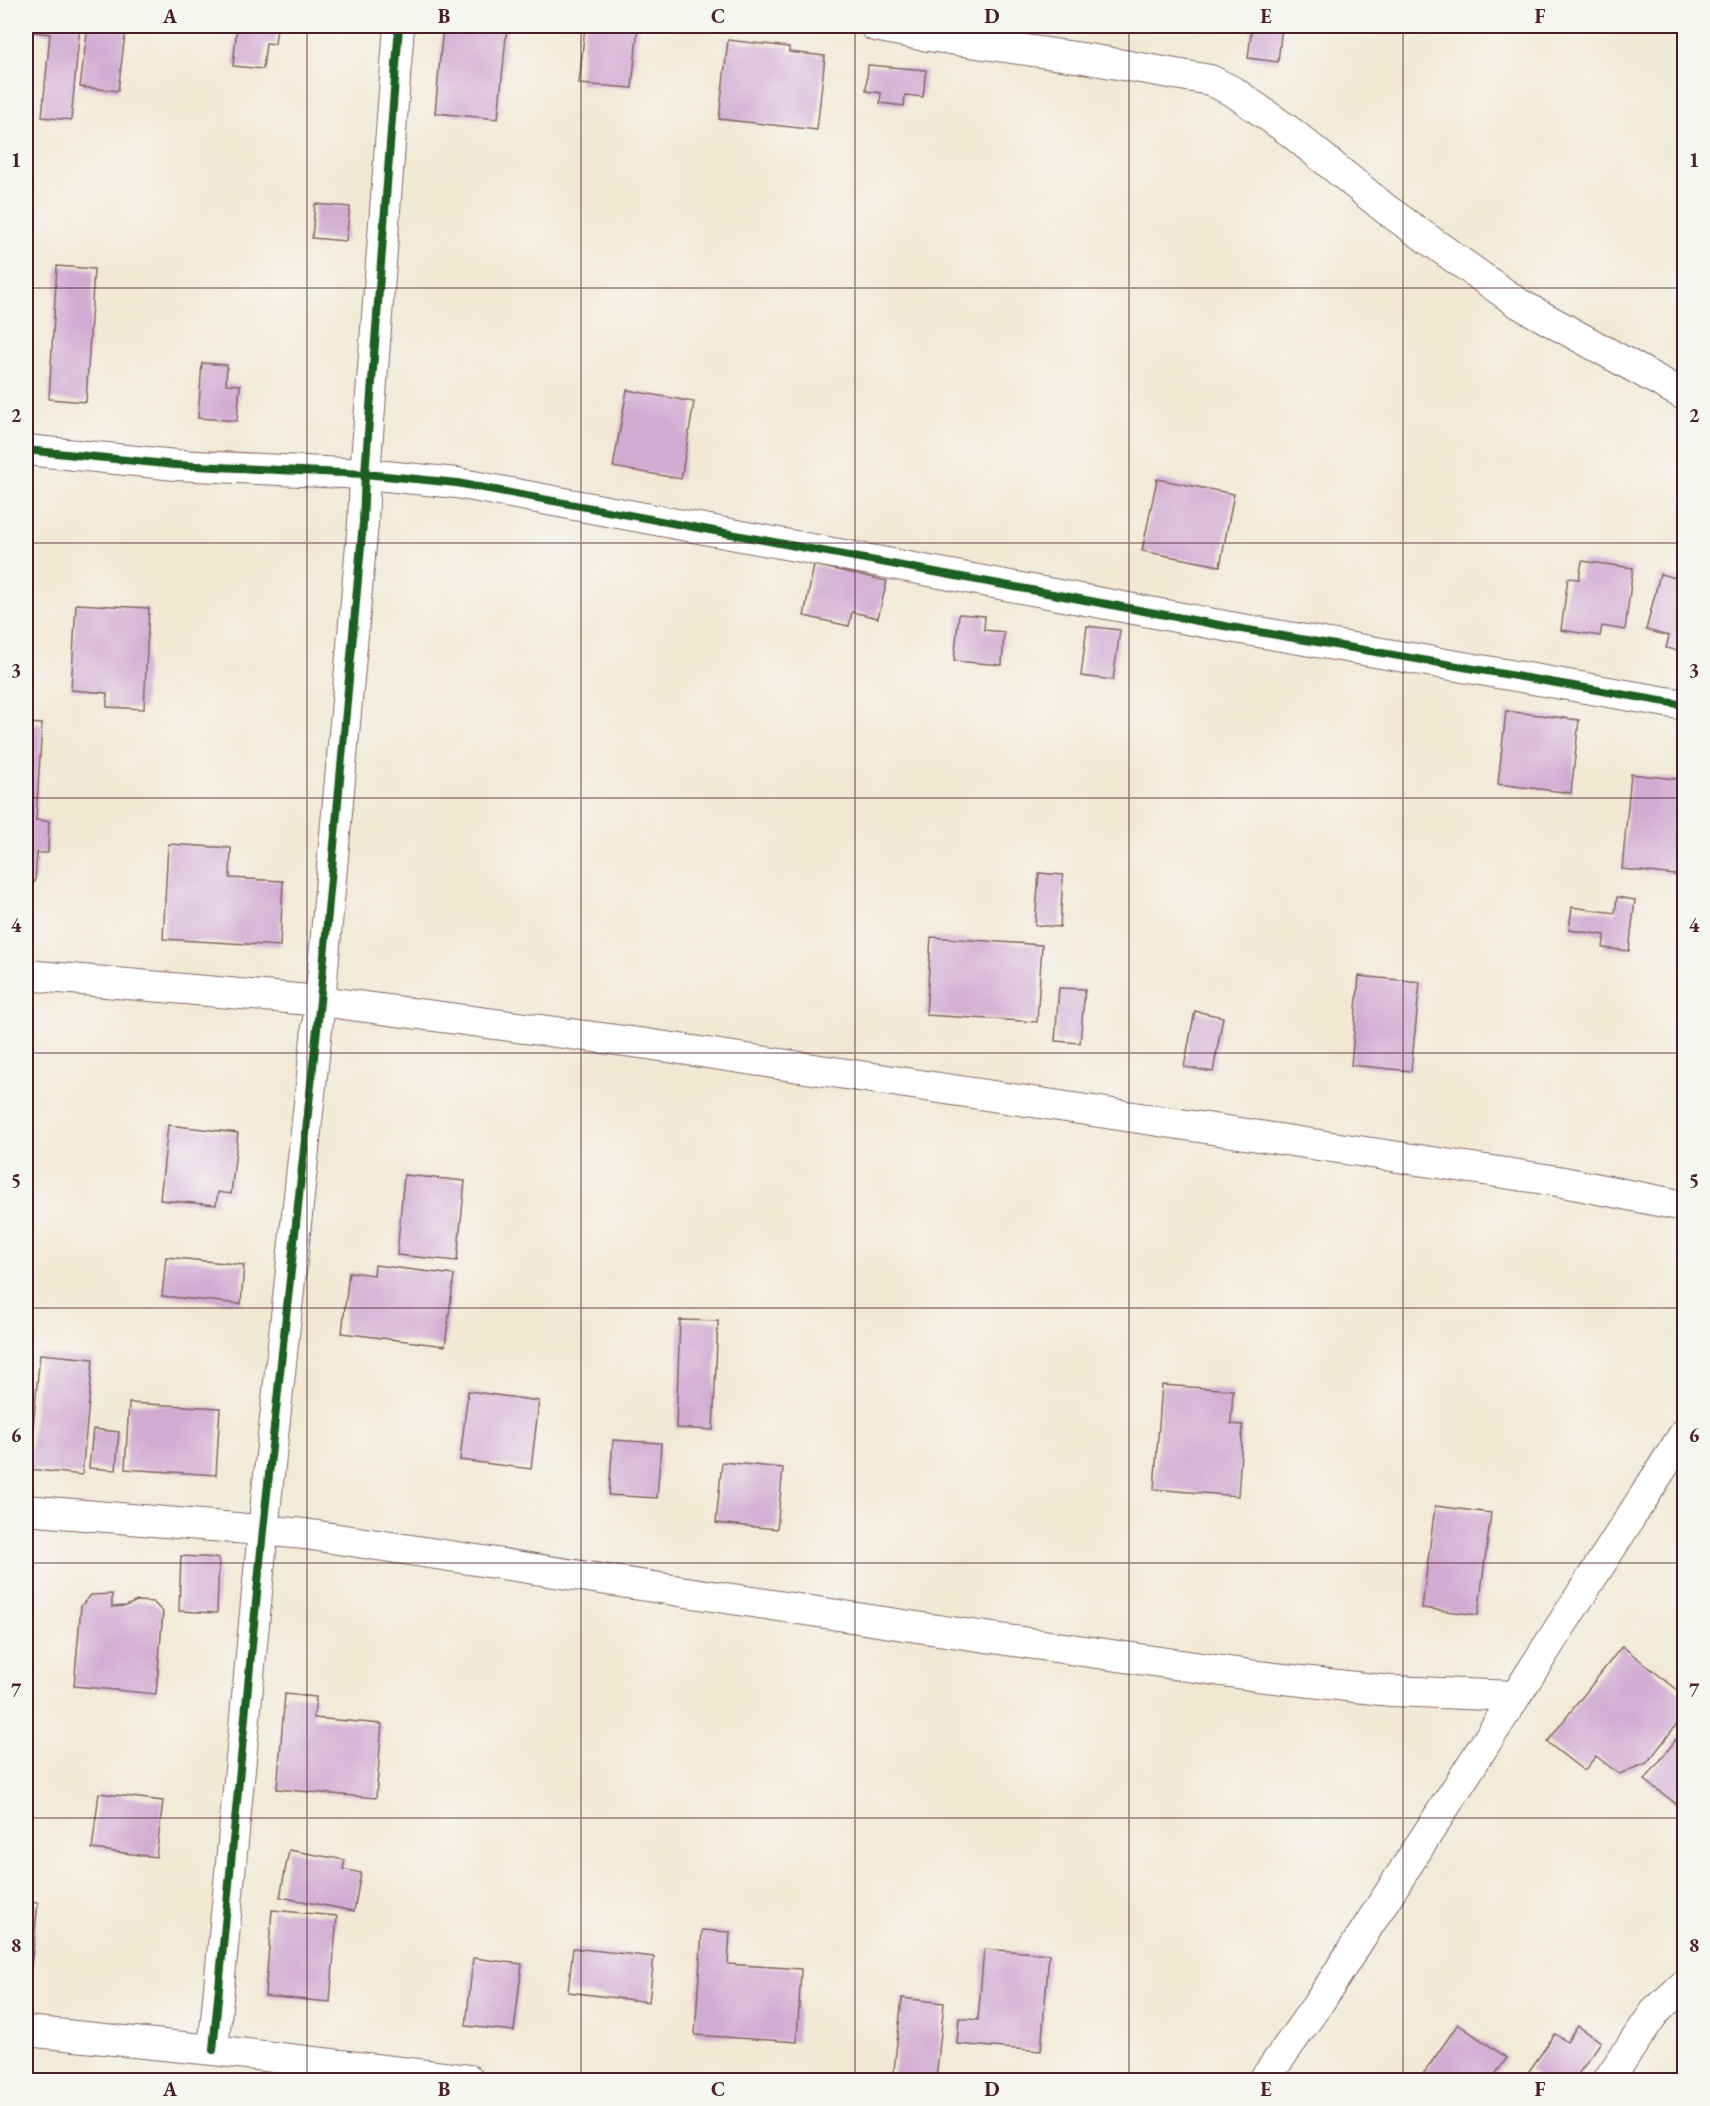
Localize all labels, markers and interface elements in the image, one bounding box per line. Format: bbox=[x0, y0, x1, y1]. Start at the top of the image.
text: A bbox=[162, 3, 178, 29]
text: B bbox=[438, 3, 450, 29]
text: C bbox=[711, 3, 725, 29]
text: D bbox=[984, 3, 1000, 29]
text: E bbox=[1260, 3, 1272, 29]
text: F bbox=[1535, 3, 1546, 29]
text: 1 bbox=[11, 147, 21, 173]
text: 1 bbox=[1689, 147, 1699, 173]
text: 2 bbox=[11, 402, 22, 428]
text: 2 bbox=[1689, 402, 1700, 428]
text: 3 bbox=[11, 657, 21, 683]
text: 3 bbox=[1689, 657, 1699, 683]
text: 4 bbox=[11, 912, 22, 938]
text: 4 bbox=[1689, 912, 1700, 938]
text: 5 bbox=[11, 1167, 21, 1193]
text: 5 bbox=[1689, 1167, 1699, 1193]
text: 6 bbox=[11, 1422, 22, 1448]
text: 6 bbox=[1689, 1422, 1700, 1448]
text: 7 bbox=[11, 1677, 22, 1703]
text: 7 bbox=[1689, 1677, 1700, 1703]
text: 8 bbox=[11, 1932, 21, 1958]
text: 8 bbox=[1689, 1932, 1699, 1958]
text: A bbox=[162, 2076, 178, 2102]
text: B bbox=[438, 2076, 450, 2102]
text: C bbox=[711, 2076, 725, 2102]
text: D bbox=[984, 2076, 1000, 2102]
text: E bbox=[1260, 2076, 1272, 2102]
text: F bbox=[1535, 2076, 1546, 2102]

